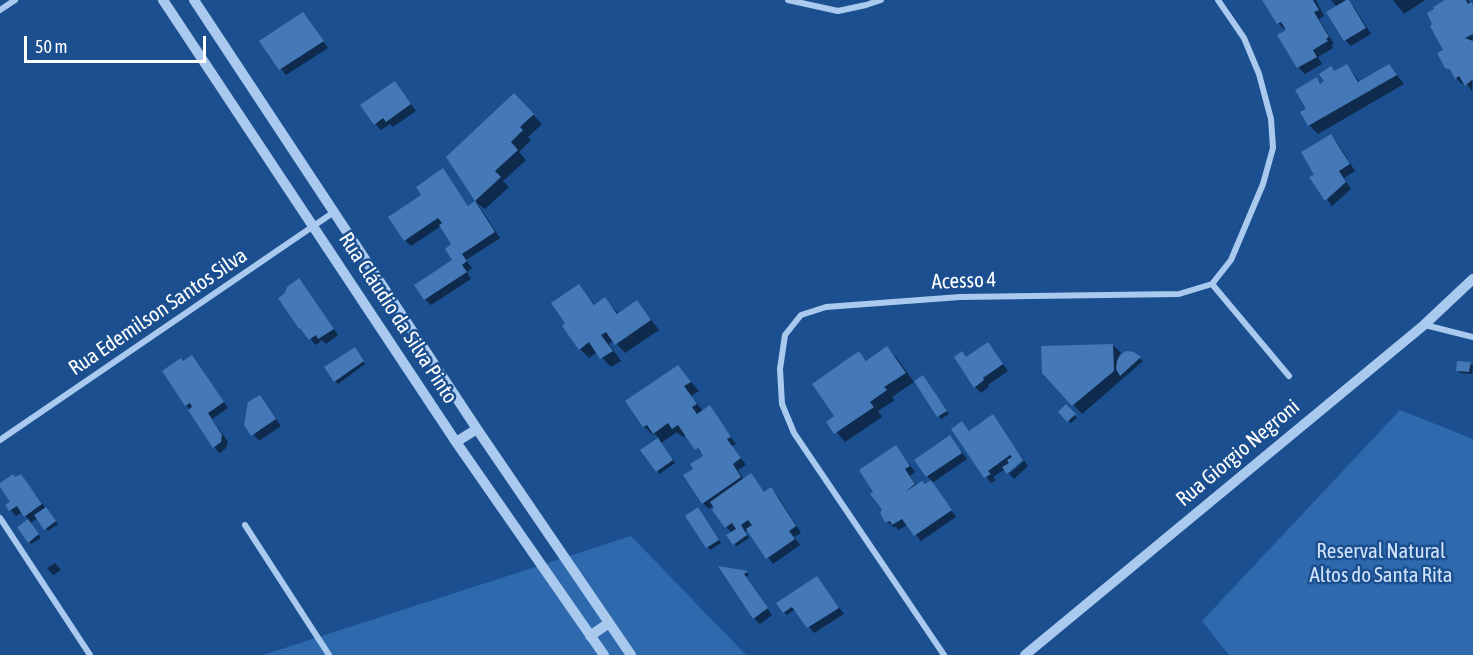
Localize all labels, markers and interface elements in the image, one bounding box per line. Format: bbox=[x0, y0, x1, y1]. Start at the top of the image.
scale bar bbox=[27, 24, 208, 62]
text: 50 m bbox=[35, 36, 67, 57]
street label: Rua Cláudio da Silva Pinto bbox=[333, 228, 463, 408]
street label: Rua Edemilson Santos Silva bbox=[64, 243, 252, 381]
street label: Acesso 4 bbox=[931, 267, 997, 295]
street label: Rua Giorgio Negroni bbox=[1171, 394, 1305, 512]
park label: Reserval Natural Altos do Santa Rita bbox=[1309, 538, 1453, 588]

